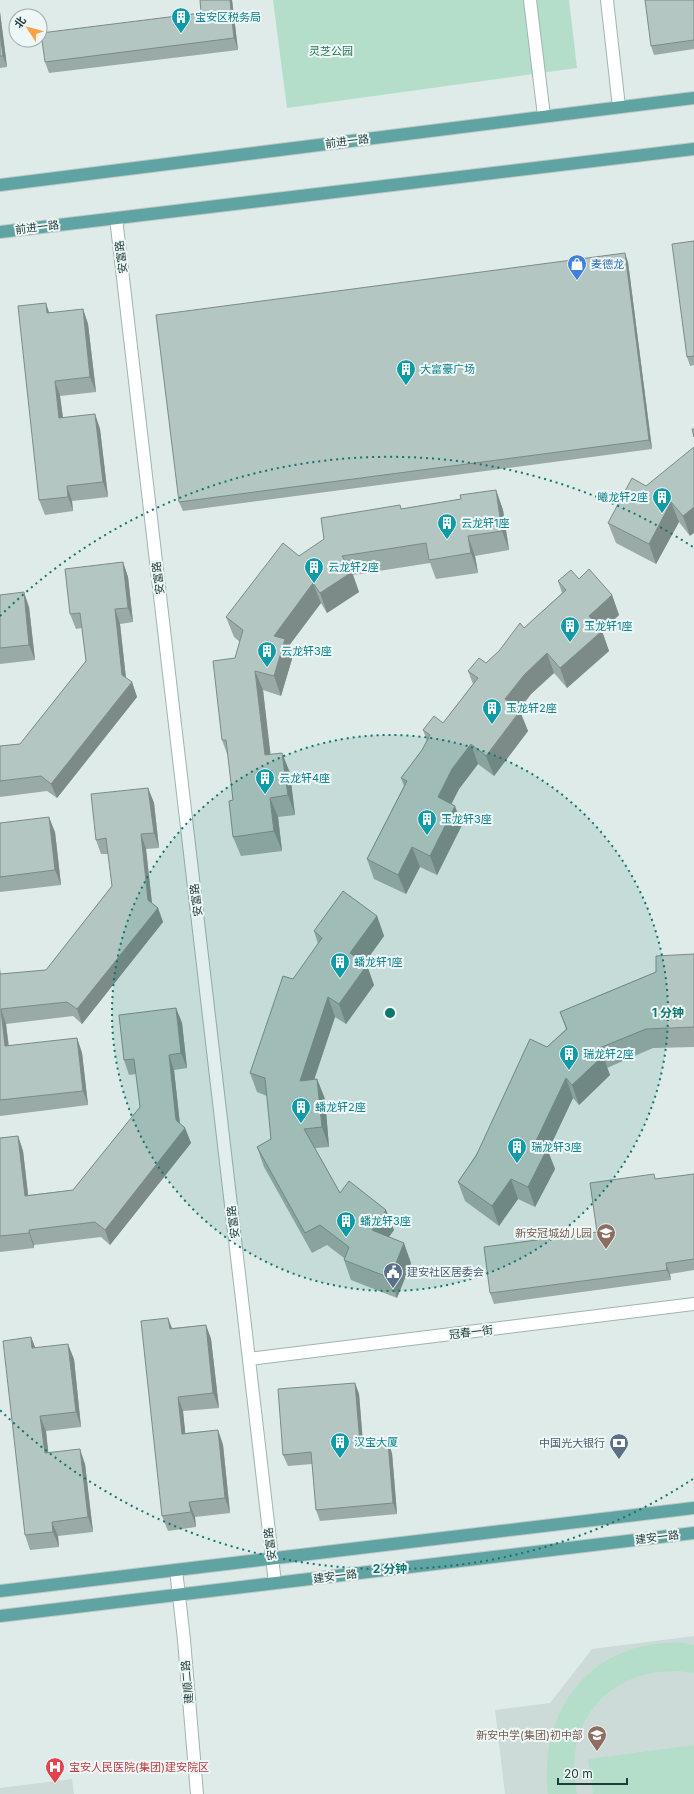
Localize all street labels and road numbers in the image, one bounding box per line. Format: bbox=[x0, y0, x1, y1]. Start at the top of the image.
street label: 前进一路 bbox=[324, 131, 370, 151]
street label: 前进一路 bbox=[14, 217, 60, 237]
street label: 安富路 bbox=[112, 240, 130, 274]
street label: 安富路 bbox=[149, 561, 167, 595]
street label: 安富路 bbox=[187, 883, 205, 917]
street label: 安富路 bbox=[224, 1205, 242, 1239]
street label: 冠春一街 bbox=[448, 1322, 494, 1342]
street label: 安富路 bbox=[261, 1527, 279, 1561]
street label: 建安一路 bbox=[634, 1527, 680, 1547]
street label: 建安一路 bbox=[312, 1566, 358, 1586]
street label: 建顺二路 bbox=[178, 1659, 196, 1705]

